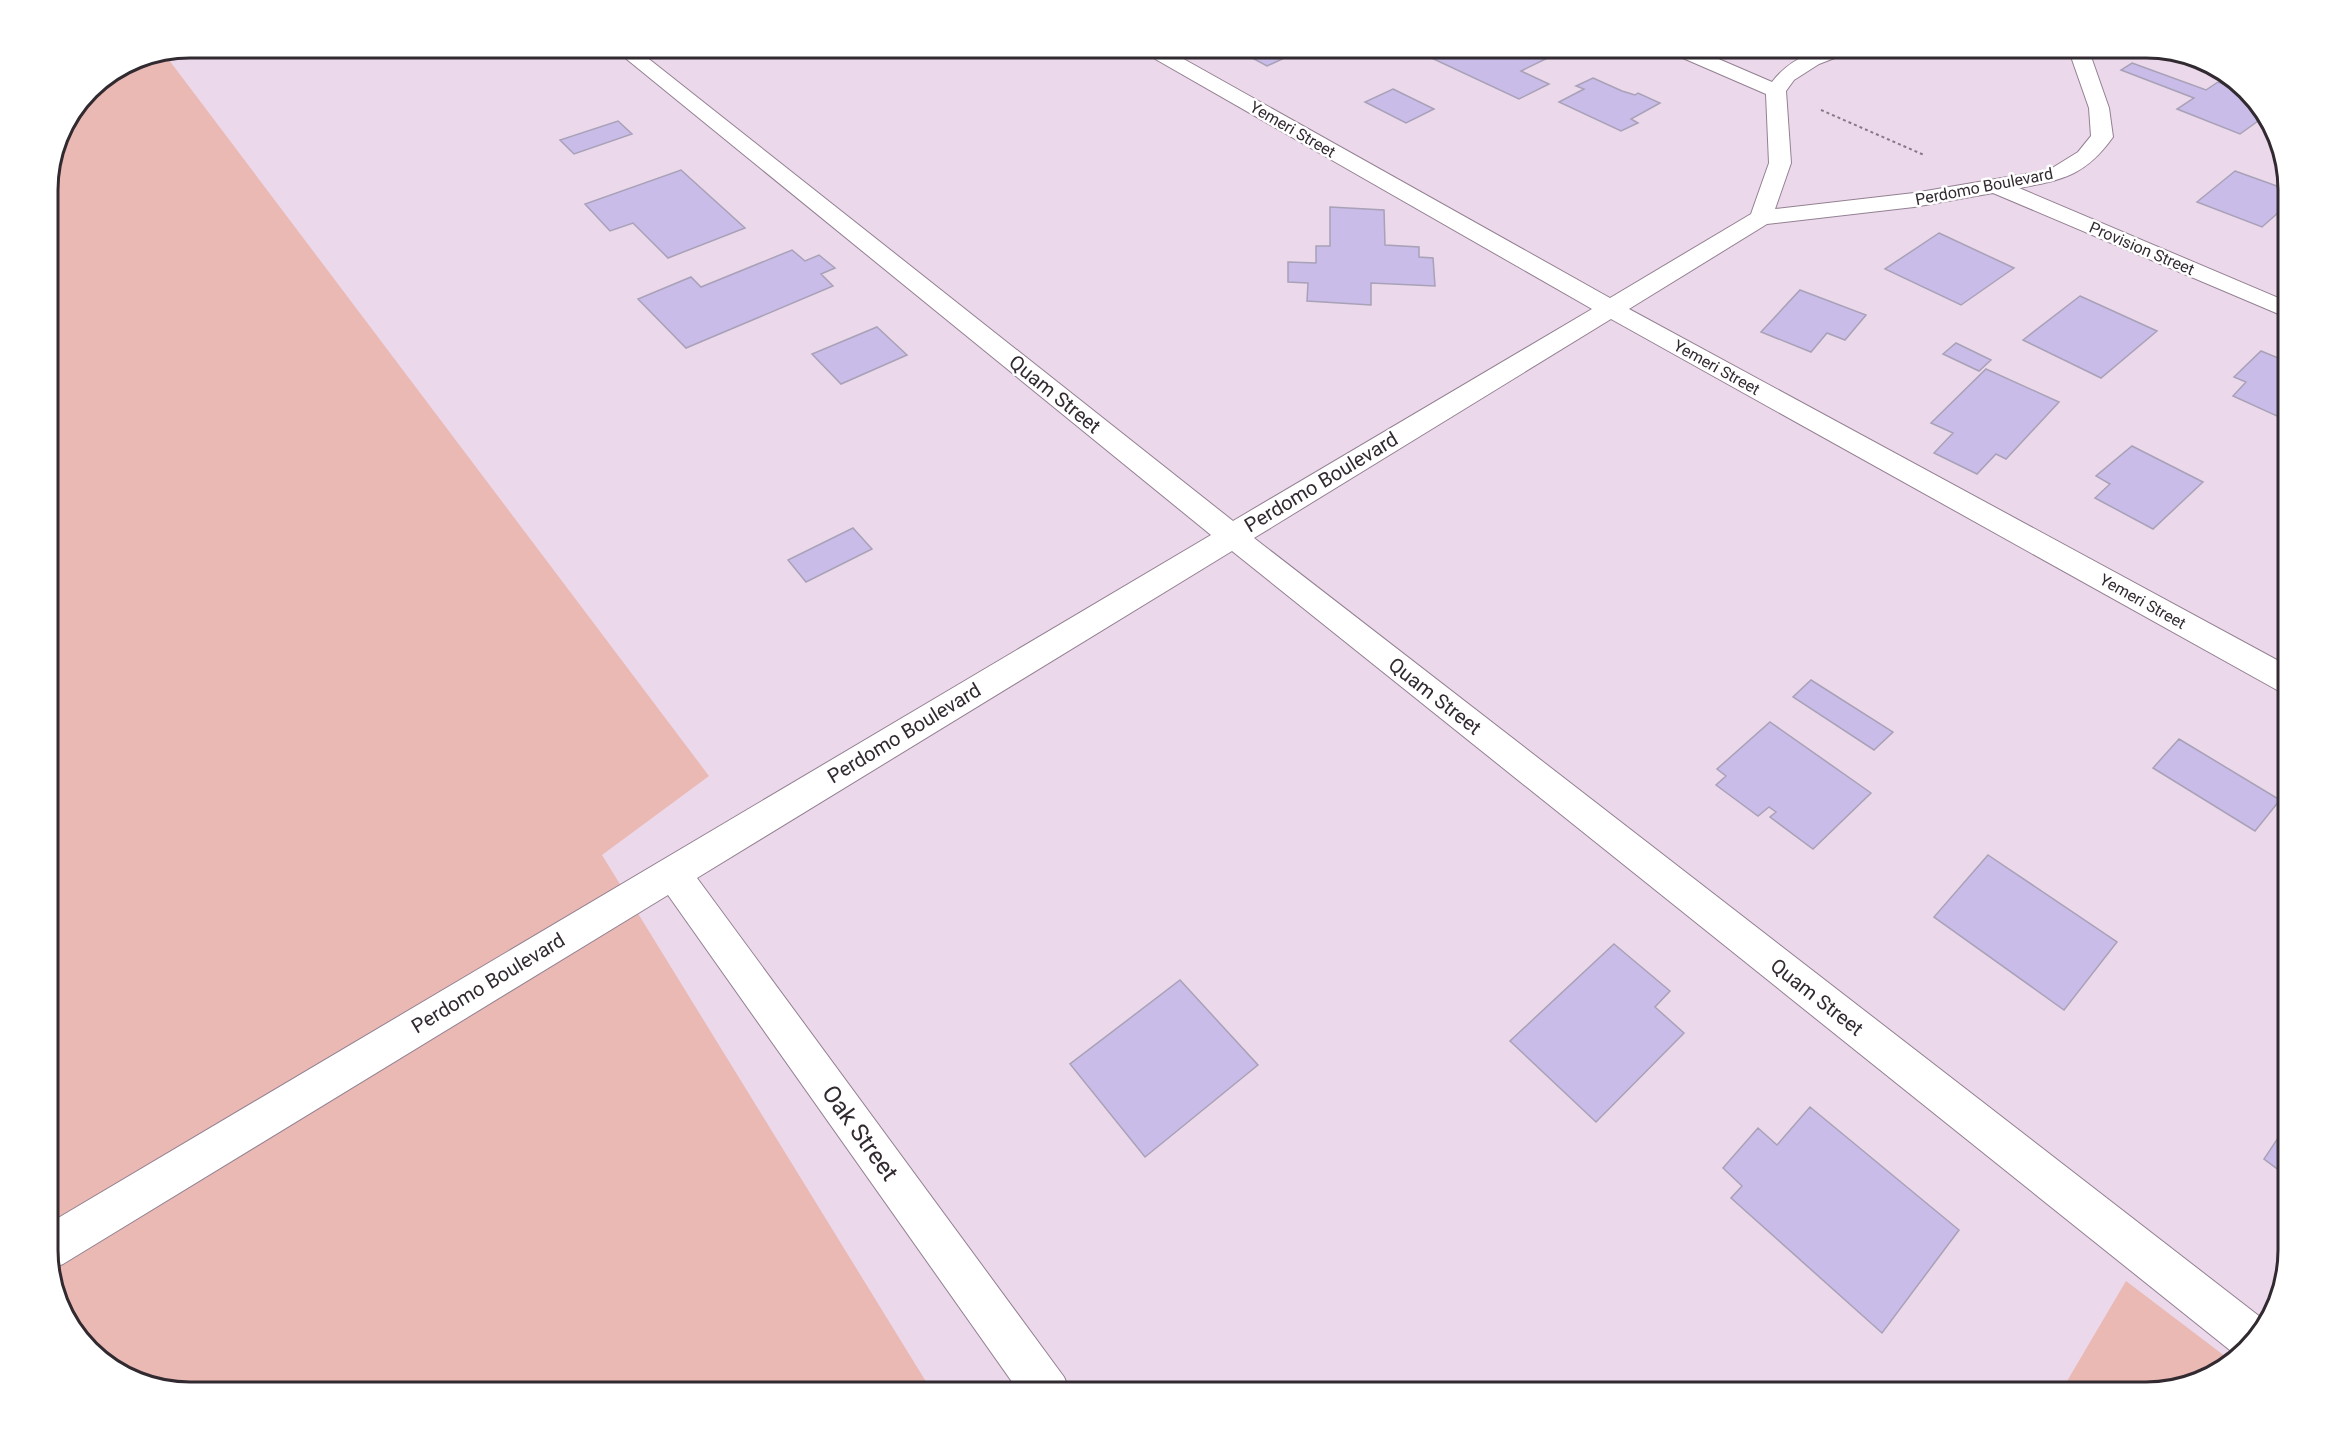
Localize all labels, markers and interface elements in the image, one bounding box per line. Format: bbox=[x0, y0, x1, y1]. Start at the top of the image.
street label: Yemeri Street bbox=[1247, 97, 1339, 162]
street label: Perdomo Boulevard bbox=[1914, 164, 2055, 209]
street label: Provision Street bbox=[2086, 218, 2197, 279]
street label: Yemeri Street bbox=[1670, 336, 1763, 399]
street label: Quam Street bbox=[1004, 350, 1106, 438]
street label: Perdomo Boulevard bbox=[1240, 427, 1402, 537]
street label: Yemeri Street bbox=[2096, 570, 2189, 633]
street label: Quam Street bbox=[1384, 652, 1486, 740]
street label: Perdomo Boulevard bbox=[823, 678, 985, 788]
street label: Perdomo Boulevard bbox=[407, 928, 569, 1038]
street label: Quam Street bbox=[1766, 953, 1868, 1041]
street label: Oak Street bbox=[816, 1080, 904, 1186]

